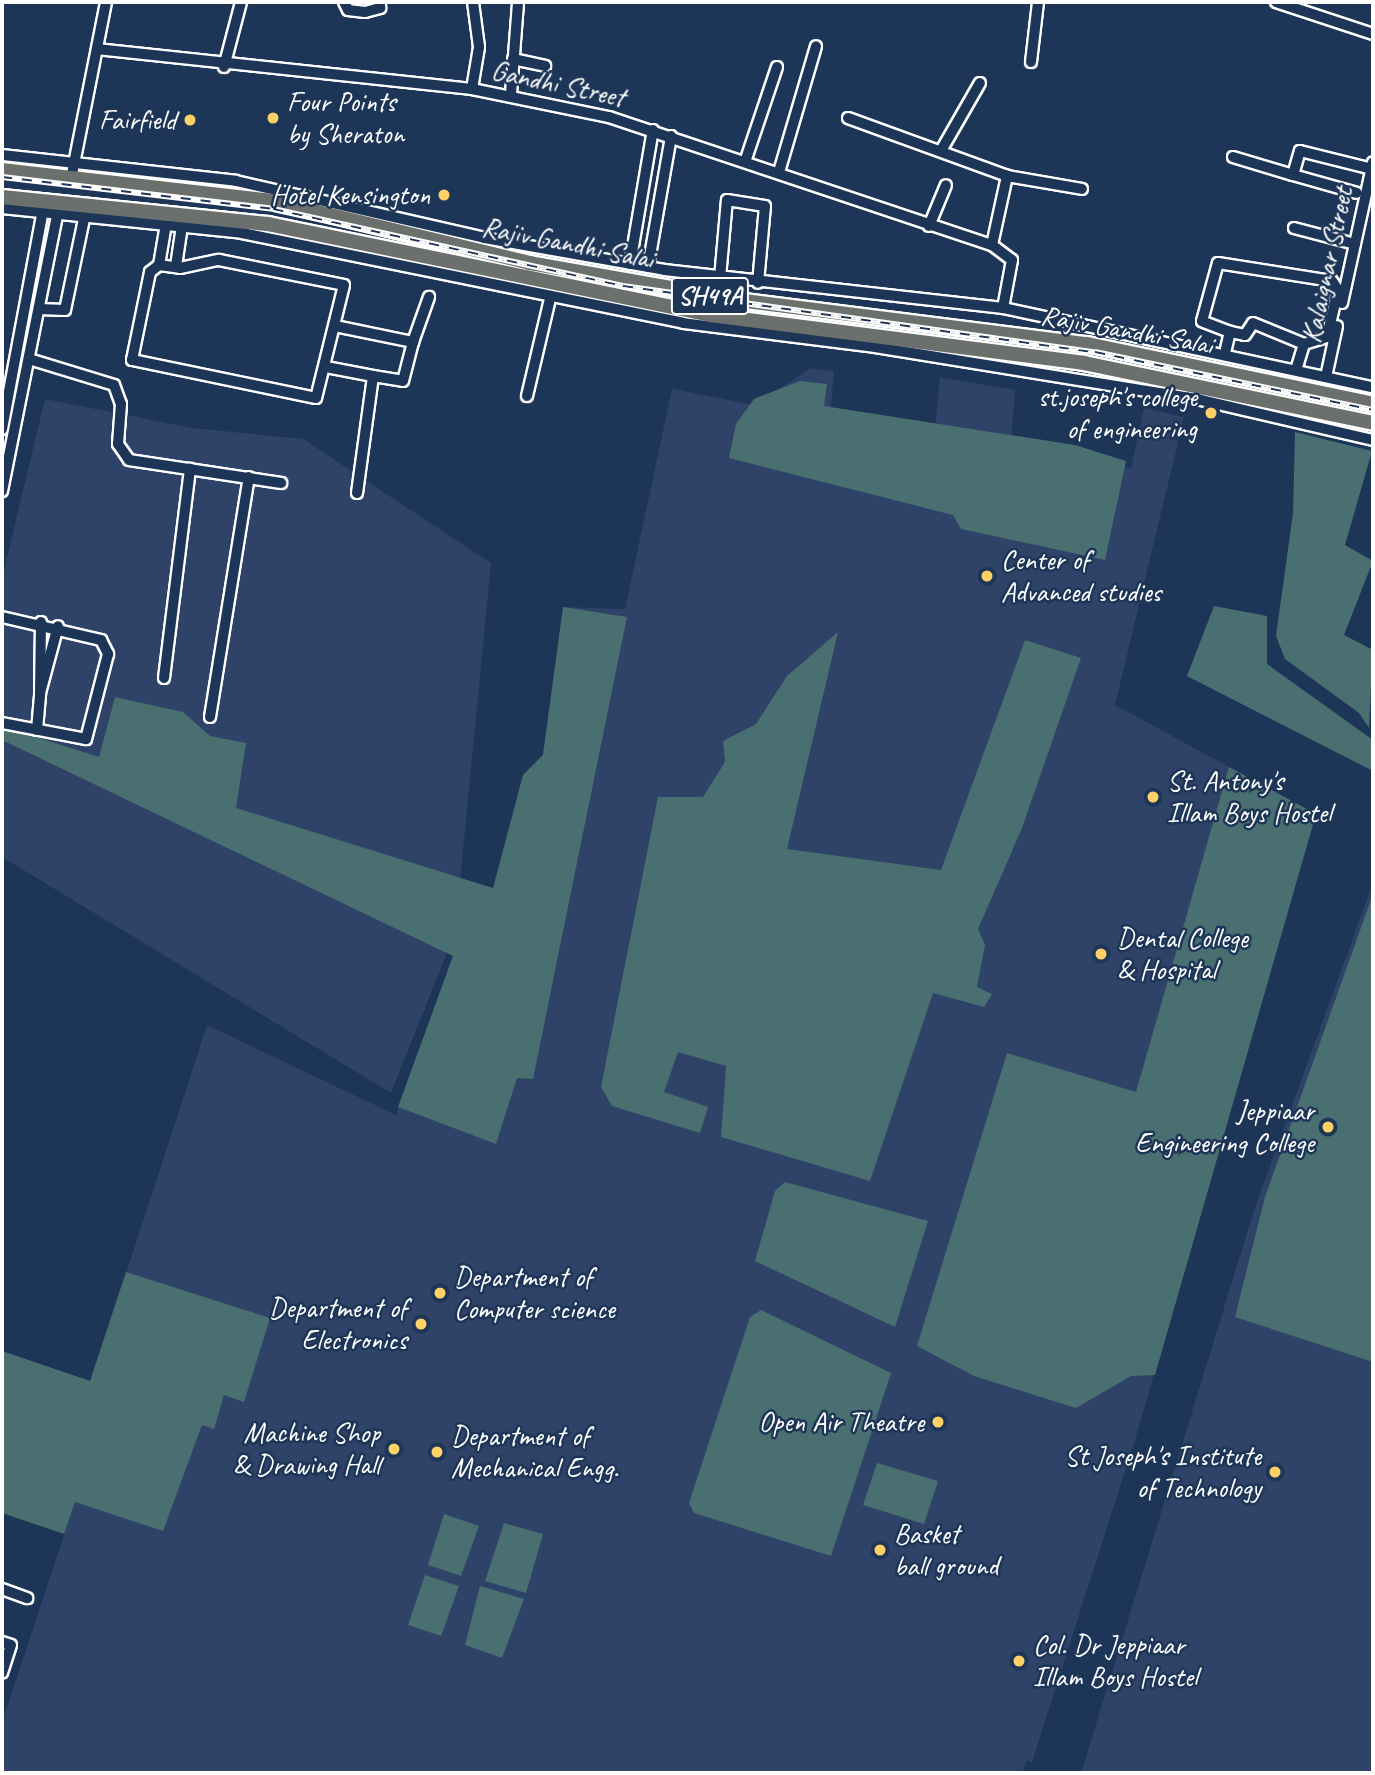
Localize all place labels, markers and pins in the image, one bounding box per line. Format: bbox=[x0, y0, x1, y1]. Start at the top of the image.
place label: Four Points by Sheraton bbox=[287, 85, 405, 151]
place label: Fairfield bbox=[99, 103, 176, 137]
marker: Four Points by Sheraton bbox=[265, 110, 281, 126]
marker: Fairfield bbox=[182, 112, 198, 128]
place label: Hotel Kensington bbox=[271, 178, 430, 212]
marker: Hotel Kensington bbox=[436, 187, 452, 203]
place label: st.joseph's college of engineering bbox=[1038, 380, 1197, 446]
marker: st.joseph's college of engineering bbox=[1203, 405, 1219, 421]
place label: Center of Advanced studies bbox=[1001, 543, 1161, 609]
marker: Center of Advanced studies bbox=[979, 568, 995, 584]
place label: St. Antony's Illam Boys Hostel bbox=[1167, 764, 1331, 830]
marker: St. Antony's Illam Boys Hostel bbox=[1145, 789, 1161, 805]
place label: Dental College & Hospital bbox=[1117, 921, 1248, 987]
marker: Dental College & Hospital bbox=[1091, 944, 1111, 964]
place label: Jeppiaar Engineering College bbox=[1135, 1094, 1314, 1160]
marker: Jeppiaar Engineering College bbox=[1320, 1119, 1336, 1135]
place label: Department of Computer science bbox=[454, 1260, 614, 1326]
marker: Department of Computer science bbox=[432, 1285, 448, 1301]
place label: Department of Electronics bbox=[269, 1291, 407, 1357]
marker: Department of Electronics bbox=[413, 1316, 429, 1332]
place label: Open Air Theatre bbox=[759, 1405, 924, 1439]
marker: Open Air Theatre bbox=[930, 1414, 946, 1430]
place label: Machine Shop & Drawing Hall bbox=[232, 1416, 380, 1482]
place label: Department of Mechanical Engg. bbox=[451, 1419, 618, 1485]
place label: St Joseph's Institute of Technology bbox=[1066, 1439, 1261, 1505]
marker: Machine Shop & Drawing Hall bbox=[386, 1441, 402, 1457]
marker: Department of Mechanical Engg. bbox=[429, 1444, 445, 1460]
marker: St Joseph's Institute of Technology bbox=[1267, 1464, 1283, 1480]
place label: Basket ball ground bbox=[894, 1517, 998, 1583]
marker: Basket ball ground bbox=[872, 1542, 888, 1558]
place label: Col. Dr Jeppiaar Illam Boys Hostel bbox=[1033, 1628, 1197, 1694]
marker: Col. Dr Jeppiaar Illam Boys Hostel bbox=[1011, 1653, 1027, 1669]

